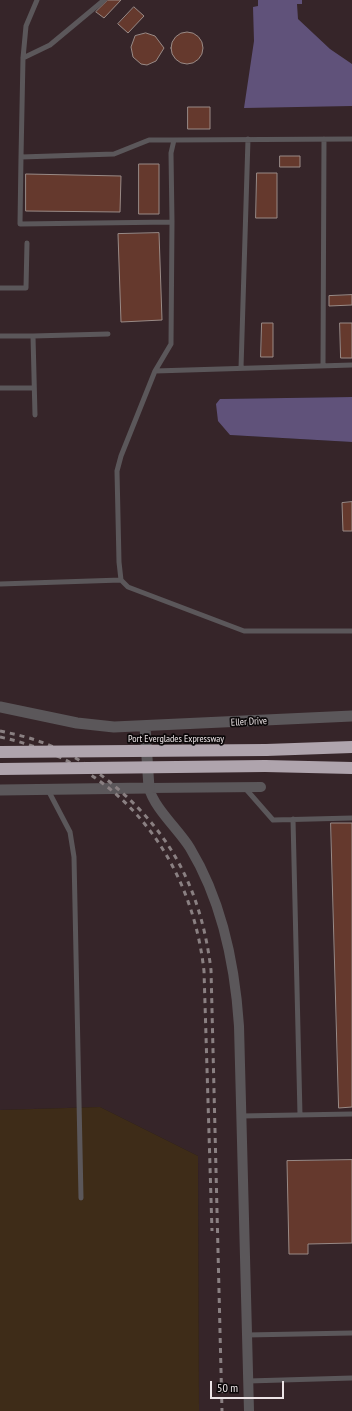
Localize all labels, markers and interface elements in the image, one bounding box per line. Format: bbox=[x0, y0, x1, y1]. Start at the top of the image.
street label: Eller Drive bbox=[231, 715, 267, 729]
street label: Port Everglades Expressway bbox=[128, 733, 224, 745]
scale bar bbox=[212, 1373, 286, 1399]
text: 50 m bbox=[217, 1380, 238, 1395]

